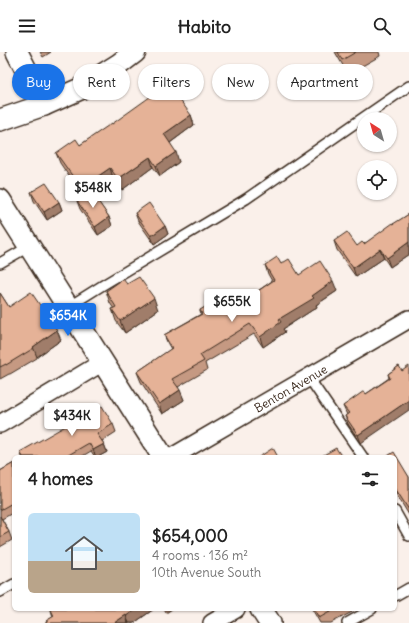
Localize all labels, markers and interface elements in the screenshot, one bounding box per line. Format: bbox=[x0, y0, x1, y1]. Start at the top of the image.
icon: menu bbox=[16, 15, 38, 37]
text: Habito bbox=[178, 15, 231, 38]
icon: search bbox=[371, 15, 393, 37]
chip: Buy bbox=[12, 64, 65, 100]
chip: Rent bbox=[73, 64, 130, 100]
chip: Filters bbox=[138, 64, 204, 100]
chip: New bbox=[212, 64, 269, 100]
chip: Apartment bbox=[277, 64, 373, 100]
north arrow bbox=[357, 112, 397, 152]
map controls bbox=[357, 112, 397, 200]
button: locate bbox=[357, 160, 397, 200]
pin: $548K bbox=[65, 175, 121, 209]
text: $548K bbox=[74, 179, 112, 196]
pin: $655K bbox=[204, 289, 260, 323]
text: $655K bbox=[213, 293, 251, 310]
pin: $654K bbox=[40, 303, 96, 337]
text: $654K bbox=[49, 307, 87, 324]
street label: Benton Avenue bbox=[251, 361, 330, 415]
pin: $434K bbox=[44, 403, 100, 437]
text: $434K bbox=[53, 407, 91, 424]
text: 4 homes bbox=[28, 468, 93, 490]
icon: filters bbox=[359, 468, 381, 490]
text: $654,000 bbox=[152, 525, 228, 547]
icon: home bbox=[60, 529, 108, 577]
text: 4 rooms · 136 m² bbox=[152, 547, 248, 564]
text: 10th Avenue South bbox=[152, 564, 261, 581]

